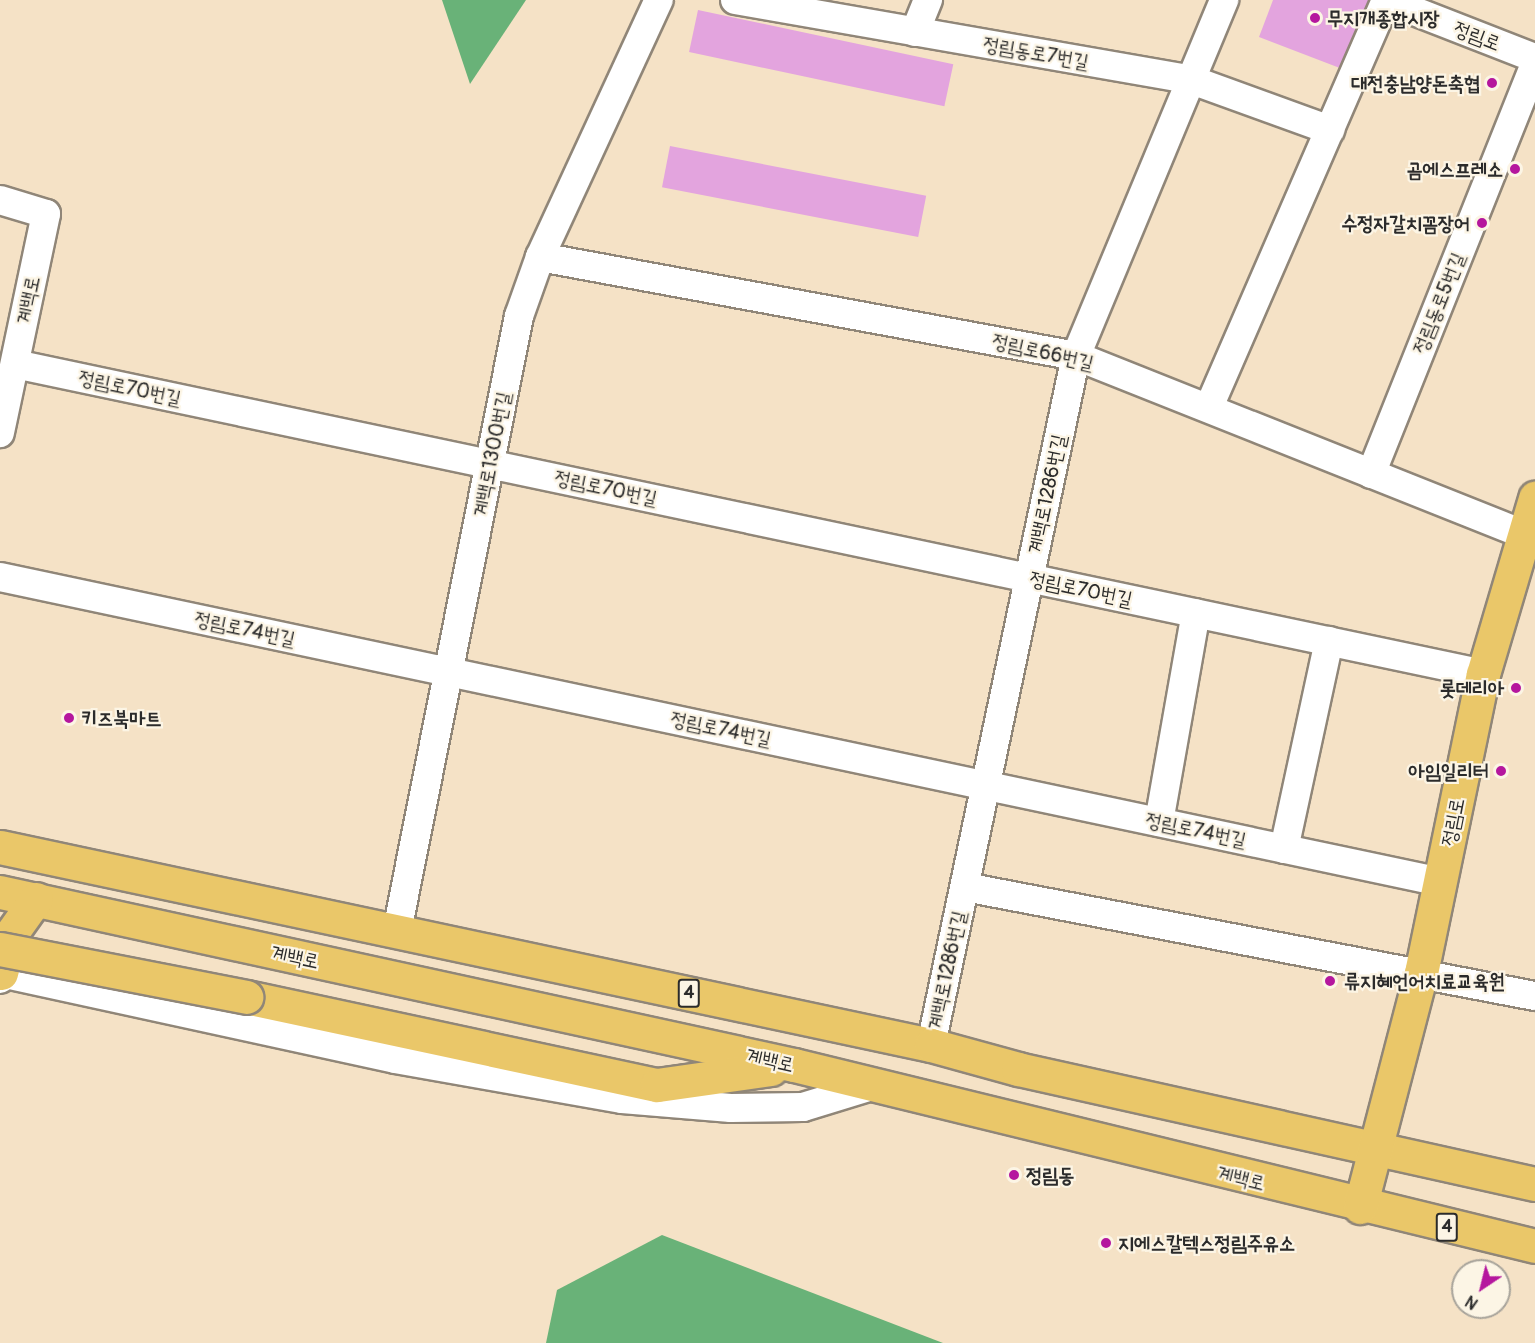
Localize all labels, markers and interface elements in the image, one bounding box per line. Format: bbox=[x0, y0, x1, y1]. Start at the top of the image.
place label: 무지개종합시장 bbox=[1327, 6, 1440, 30]
marker: 무지개종합시장 bbox=[1308, 11, 1322, 25]
street label: 정림로 bbox=[1450, 16, 1504, 56]
street label: 정림동로7번길 bbox=[981, 32, 1091, 74]
place label: 대전충남양돈축협 bbox=[1351, 71, 1480, 95]
marker: 대전충남양돈축협 bbox=[1485, 76, 1499, 90]
place label: 곰에스프레소 bbox=[1406, 157, 1503, 181]
marker: 곰에스프레소 bbox=[1508, 162, 1522, 176]
place label: 수정자갈치꼼장어 bbox=[1341, 211, 1470, 235]
marker: 수정자갈치꼼장어 bbox=[1475, 216, 1489, 230]
street label: 정림동로5번길 bbox=[1408, 249, 1470, 357]
street label: 계백로 bbox=[11, 274, 45, 326]
street label: 정림로66번길 bbox=[990, 329, 1096, 375]
street label: 정림로70번길 bbox=[76, 365, 184, 411]
street label: 계백로1300번길 bbox=[468, 389, 516, 519]
street label: 계백로1286번길 bbox=[1023, 432, 1071, 556]
street label: 정림로70번길 bbox=[552, 465, 660, 511]
street label: 정림로70번길 bbox=[1027, 566, 1135, 612]
street label: 정림로74번길 bbox=[192, 607, 298, 651]
place label: 롯데리아 bbox=[1440, 676, 1504, 700]
marker: 롯데리아 bbox=[1509, 681, 1523, 695]
place label: 키즈북마트 bbox=[81, 706, 161, 730]
street label: 정림로74번길 bbox=[668, 707, 774, 751]
marker: 키즈북마트 bbox=[62, 711, 76, 725]
place label: 아임일리터 bbox=[1409, 759, 1489, 783]
marker: 아임일리터 bbox=[1494, 764, 1508, 778]
street label: 정림로 bbox=[1437, 796, 1469, 848]
street label: 정림로74번길 bbox=[1143, 808, 1249, 852]
street label: 계백로1286번길 bbox=[923, 908, 971, 1032]
street label: 계백로 bbox=[269, 940, 321, 974]
place label: 류지혜언어치료교육원 bbox=[1344, 969, 1505, 993]
marker: 류지혜언어치료교육원 bbox=[1321, 972, 1339, 990]
road number: 4 bbox=[677, 978, 701, 1008]
street label: 계백로 bbox=[744, 1043, 796, 1077]
street label: 계백로 bbox=[1215, 1161, 1267, 1195]
place label: 정림동 bbox=[1026, 1163, 1074, 1187]
marker: 정림동 bbox=[1007, 1168, 1021, 1182]
road number: 4 bbox=[1435, 1212, 1459, 1242]
place label: 지에스칼텍스정림주유소 bbox=[1118, 1231, 1295, 1255]
marker: 지에스칼텍스정림주유소 bbox=[1099, 1236, 1113, 1250]
north arrow bbox=[1451, 1259, 1511, 1319]
text: N bbox=[1462, 1291, 1482, 1313]

